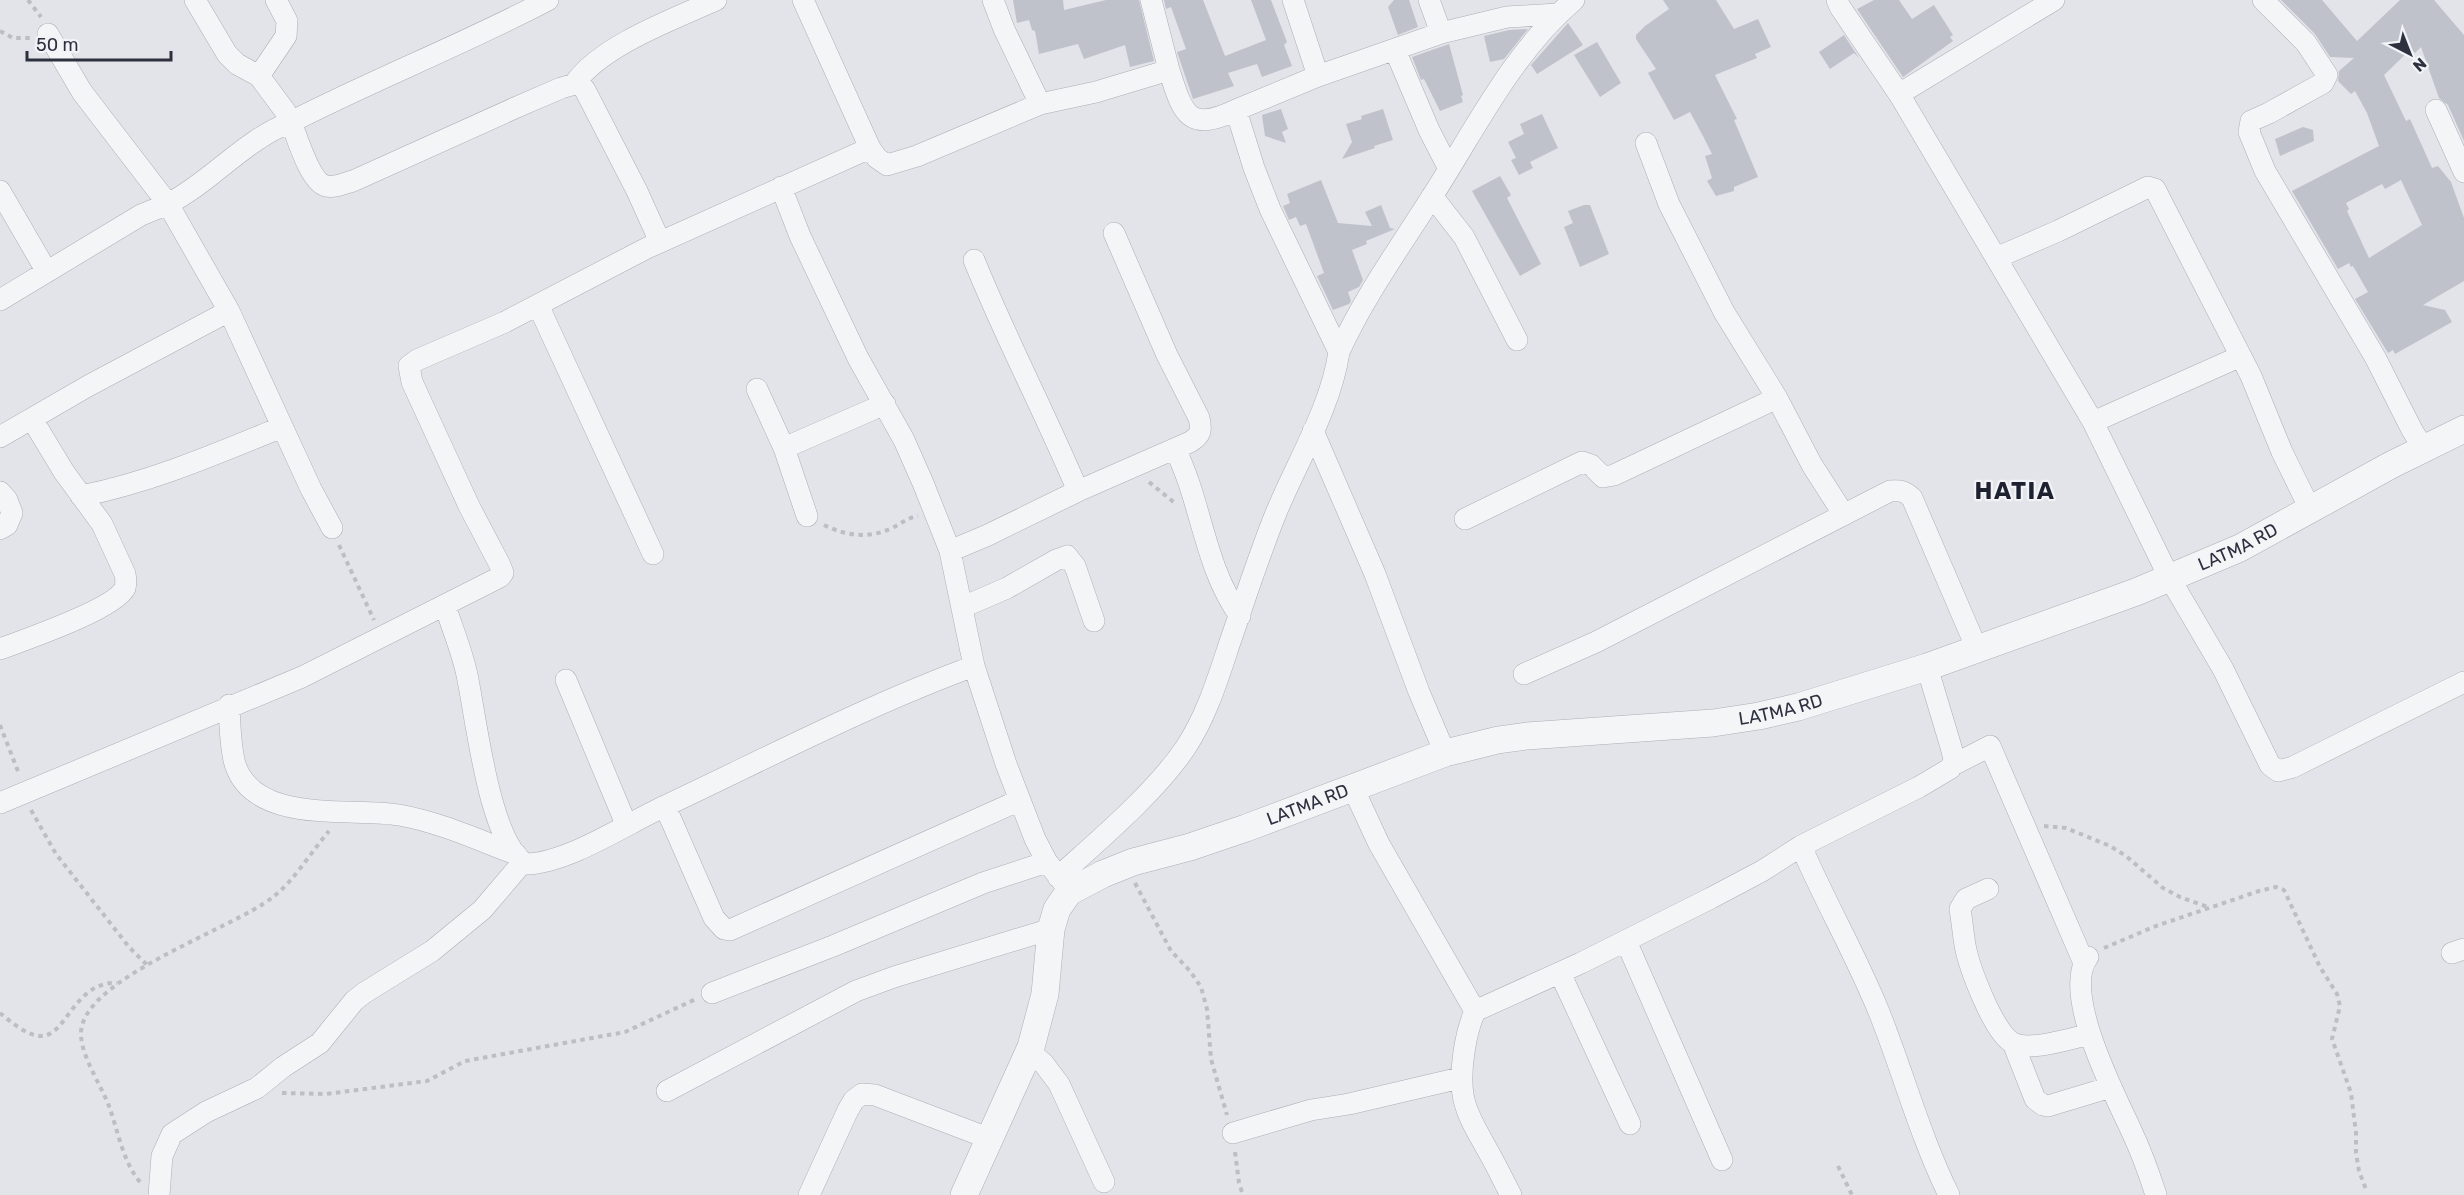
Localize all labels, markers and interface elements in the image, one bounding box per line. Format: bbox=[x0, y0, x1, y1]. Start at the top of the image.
scale bar bbox=[27, 24, 171, 62]
north arrow bbox=[2380, 24, 2440, 84]
text: 50 m bbox=[36, 34, 79, 56]
text: N bbox=[2409, 54, 2430, 76]
district label: HATIA bbox=[1975, 477, 2055, 505]
street label: LATMA RD bbox=[2195, 518, 2281, 575]
street label: LATMA RD bbox=[1737, 689, 1825, 730]
street label: LATMA RD bbox=[1264, 779, 1352, 830]

